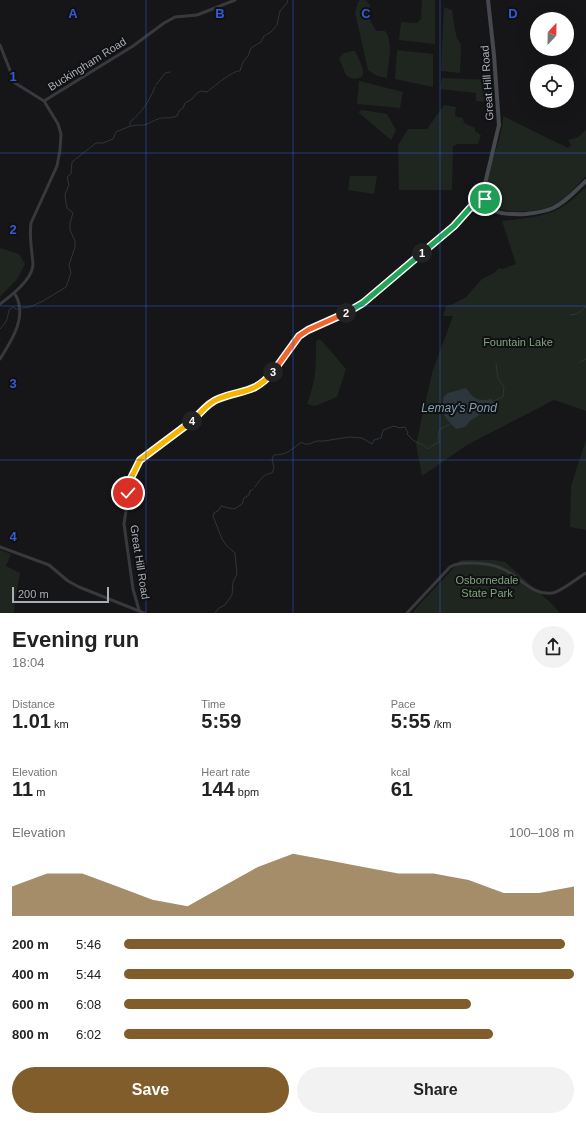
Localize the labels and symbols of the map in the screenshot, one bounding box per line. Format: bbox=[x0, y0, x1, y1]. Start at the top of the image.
text: A bbox=[68, 6, 78, 21]
text: B bbox=[215, 6, 225, 21]
text: C bbox=[361, 6, 371, 21]
text: D bbox=[508, 6, 518, 21]
north arrow bbox=[530, 12, 574, 56]
street label: Buckingham Road bbox=[46, 35, 128, 93]
street label: Great Hill Road bbox=[478, 45, 496, 121]
text: 1 bbox=[9, 69, 17, 84]
pin bbox=[468, 182, 502, 216]
text: 2 bbox=[9, 222, 17, 237]
pin: 1 bbox=[412, 243, 432, 263]
pin: 2 bbox=[336, 303, 356, 323]
park label: Fountain Lake bbox=[483, 336, 553, 348]
pin: 3 bbox=[263, 362, 283, 382]
text: 3 bbox=[9, 376, 17, 391]
water label: Lemay's Pond bbox=[421, 401, 497, 415]
pin: 4 bbox=[182, 411, 202, 431]
pin bbox=[111, 476, 145, 510]
street label: Great Hill Road bbox=[128, 524, 152, 600]
text: 4 bbox=[9, 529, 17, 544]
park label: Osbornedale State Park bbox=[456, 574, 519, 599]
scale bar bbox=[12, 585, 109, 604]

